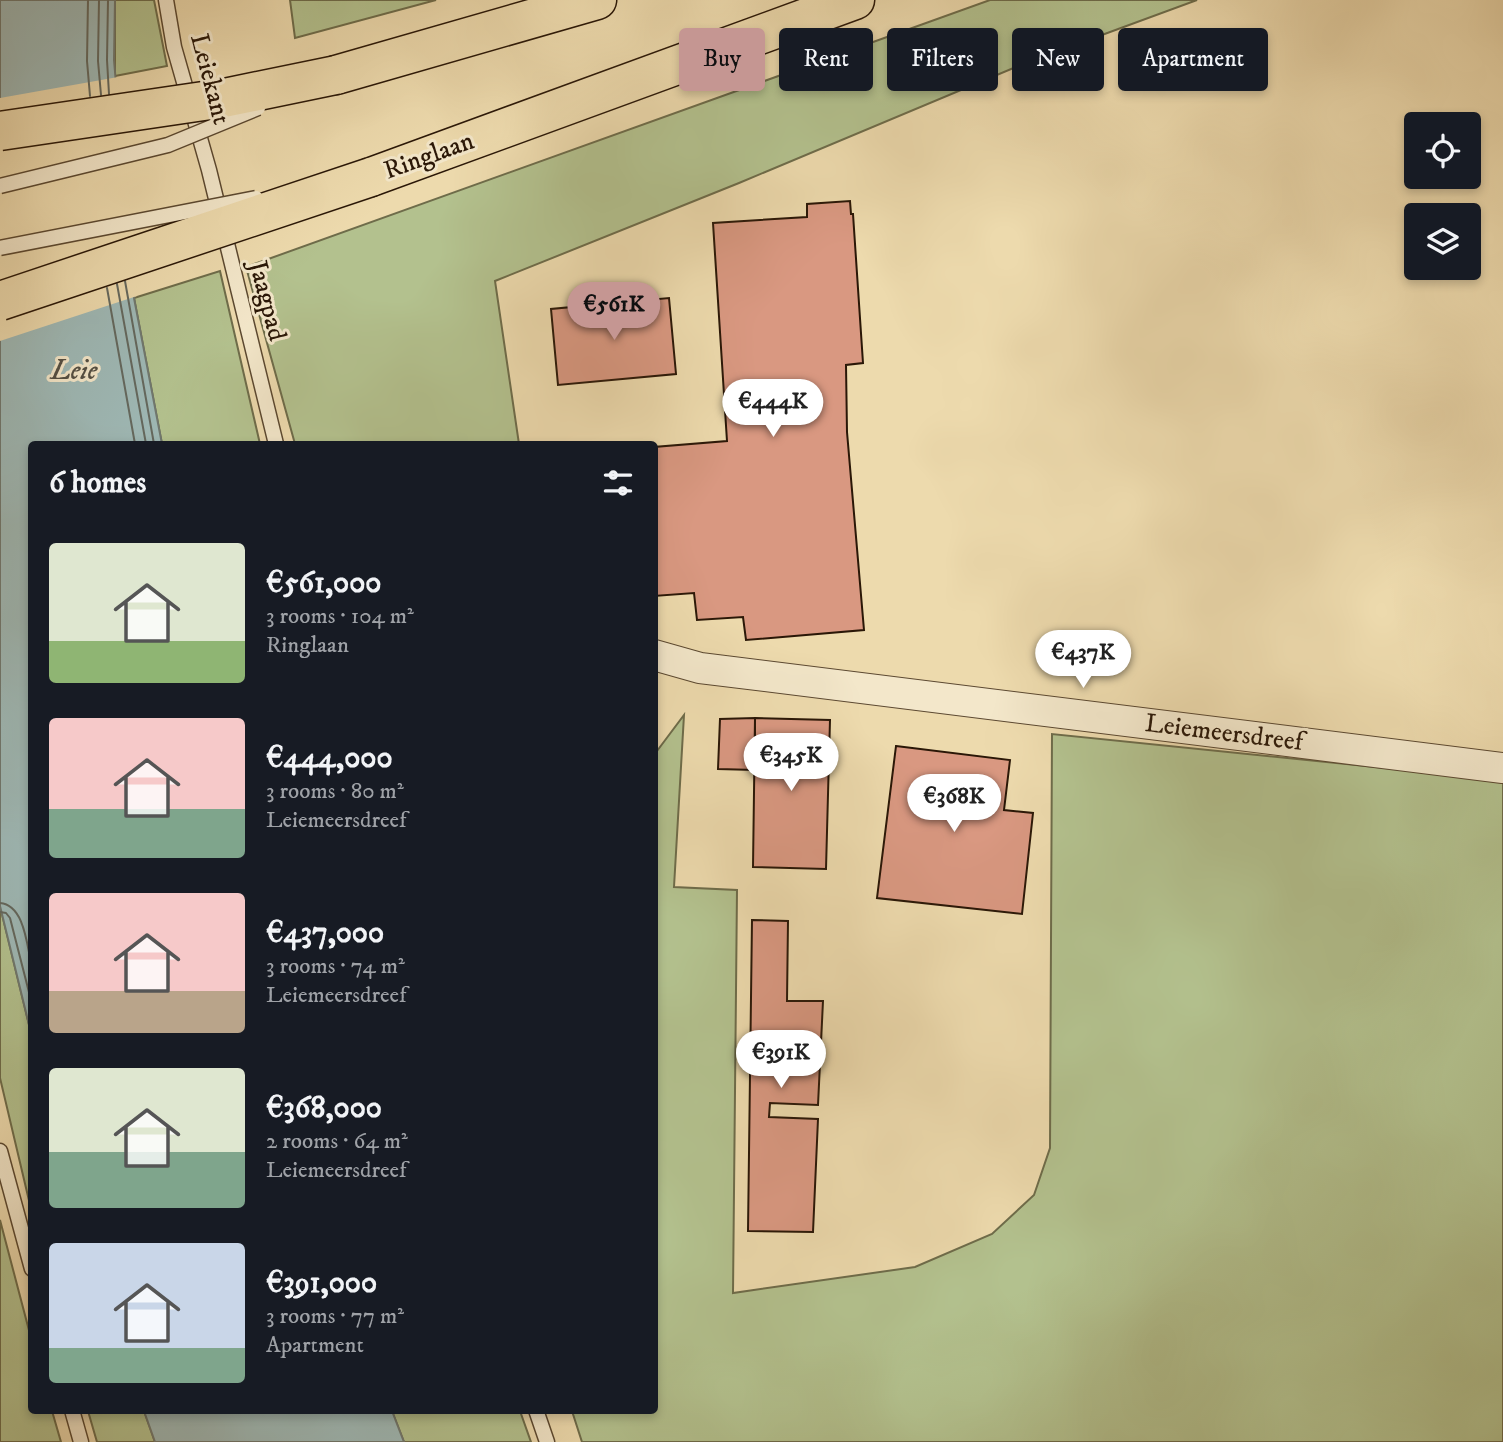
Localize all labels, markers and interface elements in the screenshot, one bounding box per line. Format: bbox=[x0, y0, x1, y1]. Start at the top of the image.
chip: Buy bbox=[679, 28, 765, 91]
chip: Rent bbox=[779, 28, 873, 91]
chip: Filters bbox=[887, 28, 998, 91]
chip: New bbox=[1012, 28, 1104, 91]
chip: Apartment bbox=[1118, 28, 1268, 91]
street label: Leiekant bbox=[182, 30, 238, 128]
map controls bbox=[1404, 112, 1481, 280]
button: locate bbox=[1404, 112, 1481, 189]
street label: Ringlaan bbox=[379, 124, 479, 188]
button: layers bbox=[1404, 203, 1481, 280]
street label: Jaagpad bbox=[240, 255, 294, 345]
pin: €561K bbox=[565, 282, 663, 342]
text: €561K bbox=[583, 290, 645, 319]
water label: Leie bbox=[49, 353, 99, 388]
pin: €444K bbox=[724, 380, 822, 439]
text: €444K bbox=[738, 387, 808, 416]
icon: filters bbox=[599, 464, 637, 502]
text: 6 homes bbox=[49, 465, 146, 502]
text: €561,000 bbox=[266, 565, 382, 602]
icon: home bbox=[105, 571, 189, 655]
text: 3 rooms · 104 m² bbox=[266, 602, 414, 631]
pin: €437K bbox=[1034, 630, 1132, 690]
text: Ringlaan bbox=[266, 631, 349, 660]
text: €437K bbox=[1051, 638, 1115, 667]
street label: Leiemeersdreef bbox=[1143, 707, 1308, 760]
pin: €345K bbox=[742, 734, 840, 793]
text: €444,000 bbox=[266, 740, 393, 777]
text: €345K bbox=[760, 741, 822, 770]
icon: home bbox=[105, 746, 189, 830]
pin: €368K bbox=[905, 774, 1003, 834]
text: 3 rooms · 80 m² bbox=[266, 777, 404, 806]
text: €368K bbox=[923, 782, 985, 811]
text: Leiemeersdreef bbox=[266, 806, 406, 835]
text: €437,000 bbox=[266, 915, 384, 952]
icon: home bbox=[105, 921, 189, 1005]
text: 3 rooms · 74 m² bbox=[266, 952, 405, 981]
text: Leiemeersdreef bbox=[266, 981, 406, 1010]
pin: €391K bbox=[732, 1030, 830, 1090]
text: €391K bbox=[752, 1038, 810, 1067]
text: €368,000 bbox=[266, 1090, 382, 1127]
icon: home bbox=[105, 1096, 189, 1180]
text: 2 rooms · 64 m² bbox=[266, 1127, 408, 1156]
text: Leiemeersdreef bbox=[266, 1156, 406, 1185]
text: €391,000 bbox=[266, 1265, 377, 1302]
icon: home bbox=[105, 1271, 189, 1355]
text: 3 rooms · 77 m² bbox=[266, 1302, 404, 1331]
text: Apartment bbox=[266, 1331, 364, 1360]

